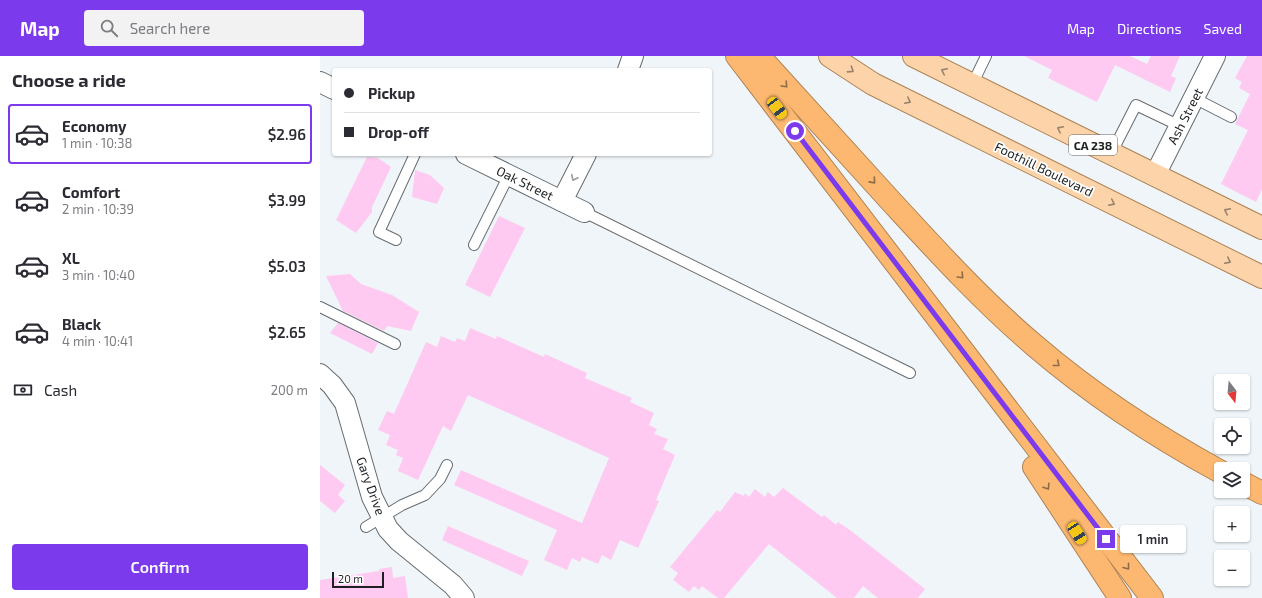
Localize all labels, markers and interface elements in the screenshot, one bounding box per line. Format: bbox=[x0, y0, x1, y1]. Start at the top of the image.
search box bbox=[84, 10, 364, 46]
text: Map bbox=[20, 17, 60, 40]
icon: search bbox=[98, 17, 120, 39]
text: Search here bbox=[130, 19, 210, 37]
text: Map bbox=[1067, 20, 1095, 37]
text: Directions bbox=[1117, 20, 1182, 37]
text: Saved bbox=[1204, 20, 1242, 37]
one-way arrow bbox=[847, 66, 854, 73]
one-way arrow bbox=[941, 68, 948, 76]
text: Choose a ride bbox=[12, 69, 126, 91]
one-way arrow bbox=[781, 80, 788, 88]
text: Pickup bbox=[368, 84, 415, 102]
street label: Ash Street bbox=[1164, 85, 1206, 147]
car bbox=[765, 95, 789, 121]
one-way arrow bbox=[904, 96, 911, 104]
icon: car bbox=[14, 116, 50, 152]
text: Economy bbox=[62, 117, 127, 135]
route start bbox=[786, 122, 804, 140]
text: Drop-off bbox=[368, 123, 429, 141]
text: $2.96 bbox=[268, 125, 306, 143]
one-way arrow bbox=[1057, 126, 1065, 133]
text: 1 min · 10:38 bbox=[62, 135, 132, 151]
road number: CA 238 bbox=[1069, 135, 1117, 155]
street label: Foothill Boulevard bbox=[992, 138, 1096, 200]
street label: Oak Street bbox=[494, 162, 556, 204]
one-way arrow bbox=[571, 173, 579, 181]
one-way arrow bbox=[868, 176, 876, 184]
icon: car bbox=[14, 182, 50, 218]
text: Comfort bbox=[62, 183, 120, 201]
text: $3.99 bbox=[268, 191, 306, 209]
one-way arrow bbox=[1108, 198, 1115, 206]
text: 2 min · 10:39 bbox=[62, 201, 134, 217]
one-way arrow bbox=[1224, 208, 1231, 216]
icon: car bbox=[14, 248, 50, 284]
text: XL bbox=[62, 249, 80, 267]
one-way arrow bbox=[1224, 256, 1232, 264]
text: $5.03 bbox=[268, 257, 306, 275]
text: 3 min · 10:40 bbox=[62, 267, 135, 283]
one-way arrow bbox=[956, 271, 964, 279]
icon: car bbox=[14, 314, 50, 350]
text: Black bbox=[62, 315, 101, 333]
text: $2.65 bbox=[268, 323, 306, 341]
text: 4 min · 10:41 bbox=[62, 333, 133, 349]
one-way arrow bbox=[1053, 359, 1060, 366]
north arrow bbox=[1214, 374, 1250, 410]
map controls bbox=[1214, 374, 1250, 586]
icon: cash bbox=[12, 379, 34, 401]
text: Cash bbox=[44, 381, 77, 399]
text: 200 m bbox=[271, 382, 308, 398]
button: locate bbox=[1214, 418, 1250, 454]
street label: Gary Drive bbox=[353, 455, 389, 517]
button: layers bbox=[1214, 462, 1250, 498]
one-way arrow bbox=[1042, 482, 1049, 489]
button: + bbox=[1214, 506, 1250, 542]
car bbox=[1065, 520, 1089, 546]
callout: 1 min bbox=[1120, 525, 1186, 553]
route end bbox=[1097, 530, 1115, 548]
text: 1 min bbox=[1138, 531, 1168, 547]
button: Confirm bbox=[12, 544, 308, 590]
button: − bbox=[1214, 550, 1250, 586]
one-way arrow bbox=[1123, 562, 1130, 569]
scale bar bbox=[332, 570, 384, 589]
text: 20 m bbox=[338, 572, 363, 585]

